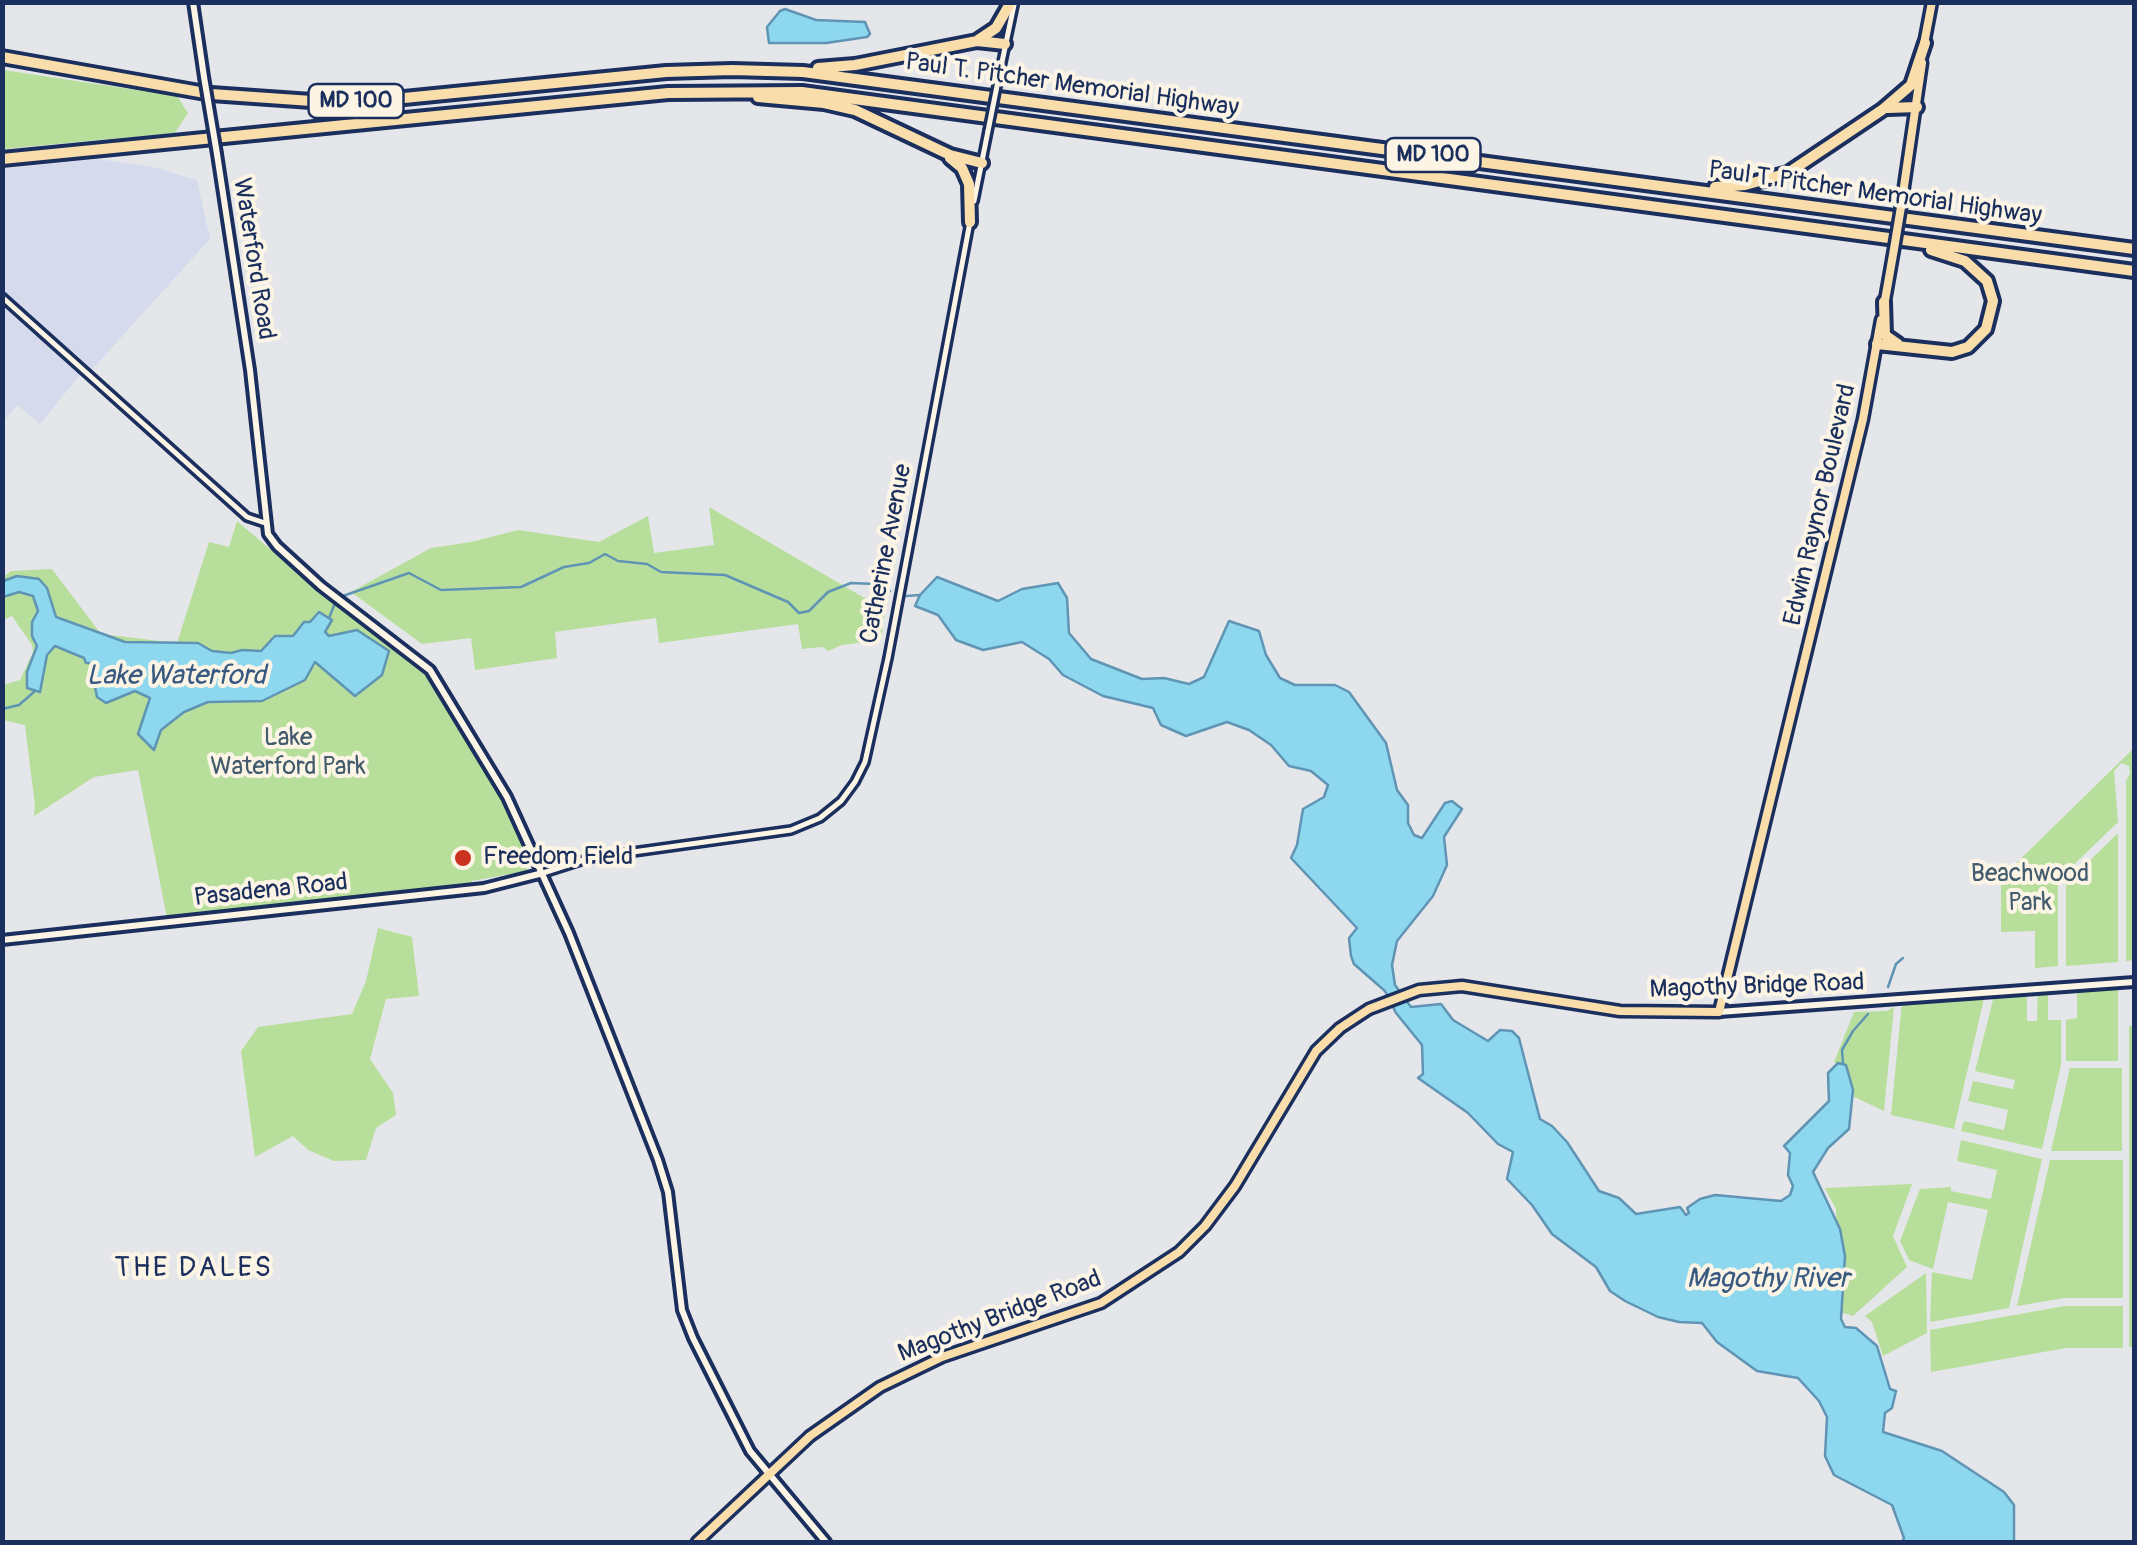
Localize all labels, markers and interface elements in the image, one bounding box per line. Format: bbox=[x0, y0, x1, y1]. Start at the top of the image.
street label: Paul T. Pitcher Memorial Highway bbox=[903, 48, 1241, 124]
road number: MD 100 bbox=[308, 84, 404, 118]
road number: MD 100 bbox=[1386, 138, 1480, 172]
street label: Paul T. Pitcher Memorial Highway bbox=[1706, 156, 2044, 232]
street label: Waterford Road bbox=[225, 176, 281, 342]
street label: Edwin Raynor Boulevard bbox=[1779, 381, 1863, 629]
street label: Catherine Avenue bbox=[855, 462, 919, 646]
water label: Lake Waterford bbox=[86, 660, 266, 694]
park label: Lake Waterford Park bbox=[210, 724, 366, 783]
place label: Freedom Field bbox=[483, 843, 633, 873]
marker: Freedom Field bbox=[452, 847, 474, 869]
park label: Beachwood Park bbox=[1971, 860, 2089, 919]
street label: Pasadena Road bbox=[193, 868, 349, 914]
street label: Magothy Bridge Road bbox=[1649, 968, 1865, 1006]
district label: THE DALES bbox=[115, 1252, 273, 1286]
water label: Magothy River bbox=[1686, 1263, 1850, 1297]
street label: Magothy Bridge Road bbox=[894, 1264, 1106, 1370]

